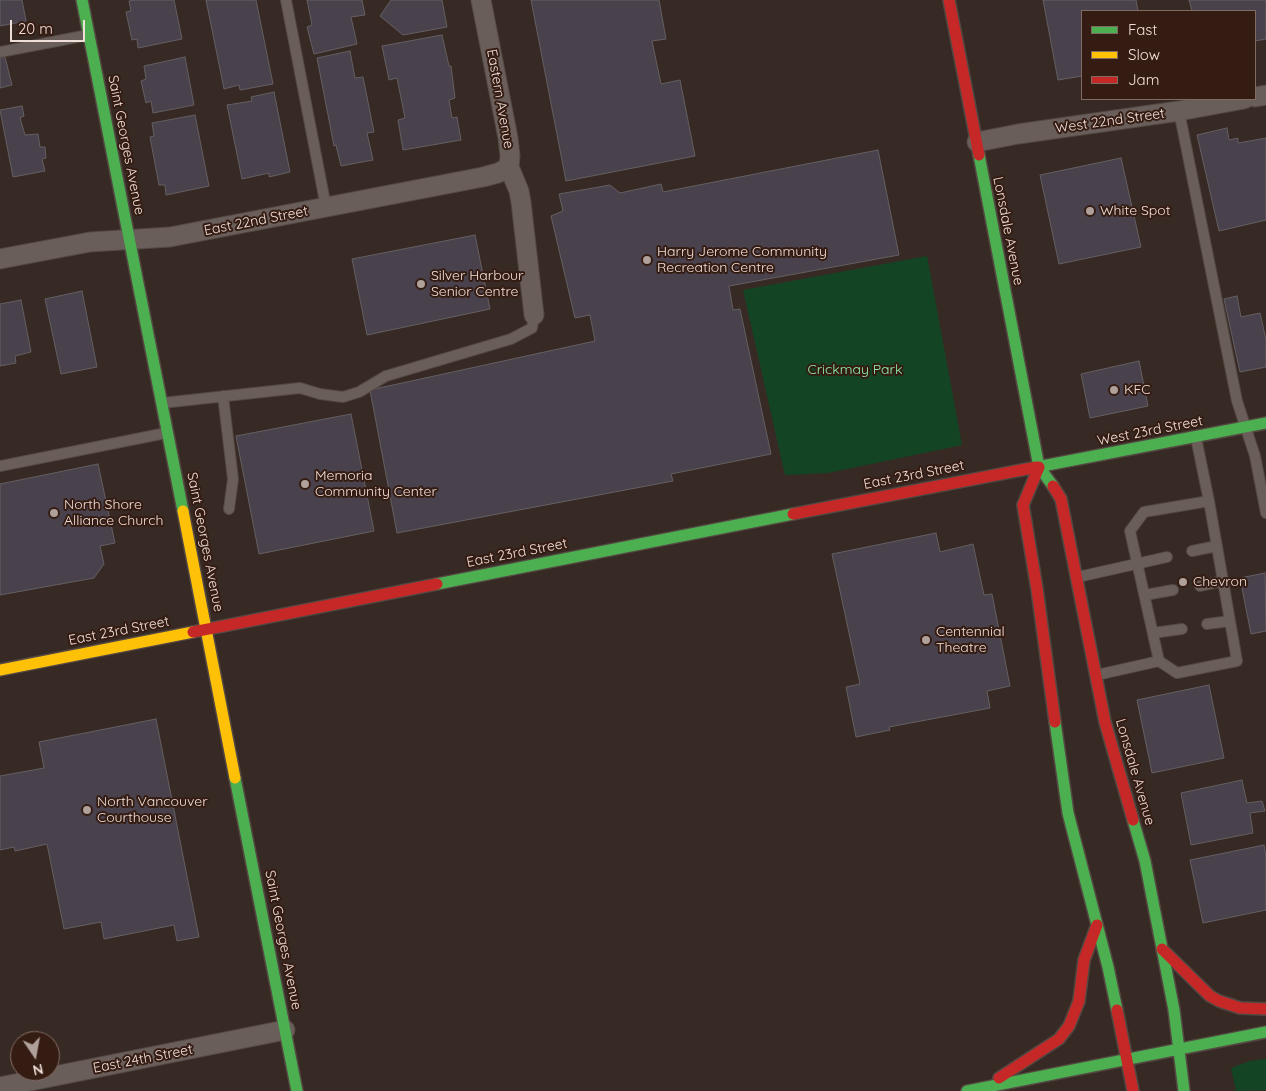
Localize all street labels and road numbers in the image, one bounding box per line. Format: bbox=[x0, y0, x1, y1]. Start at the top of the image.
street label: Eastern Avenue bbox=[483, 48, 517, 150]
street label: Saint Georges Avenue bbox=[104, 74, 148, 216]
street label: West 22nd Street bbox=[1054, 105, 1166, 137]
street label: Lonsdale Avenue bbox=[989, 175, 1027, 287]
street label: East 22nd Street bbox=[202, 203, 310, 239]
street label: West 23rd Street bbox=[1096, 413, 1204, 449]
street label: East 23rd Street bbox=[862, 457, 966, 493]
street label: Saint Georges Avenue bbox=[183, 471, 227, 613]
street label: East 23rd Street bbox=[465, 535, 569, 571]
street label: East 23rd Street bbox=[67, 613, 171, 649]
street label: Lonsdale Avenue bbox=[1112, 717, 1158, 827]
street label: Saint Georges Avenue bbox=[261, 869, 305, 1011]
street label: East 24th Street bbox=[92, 1041, 194, 1077]

